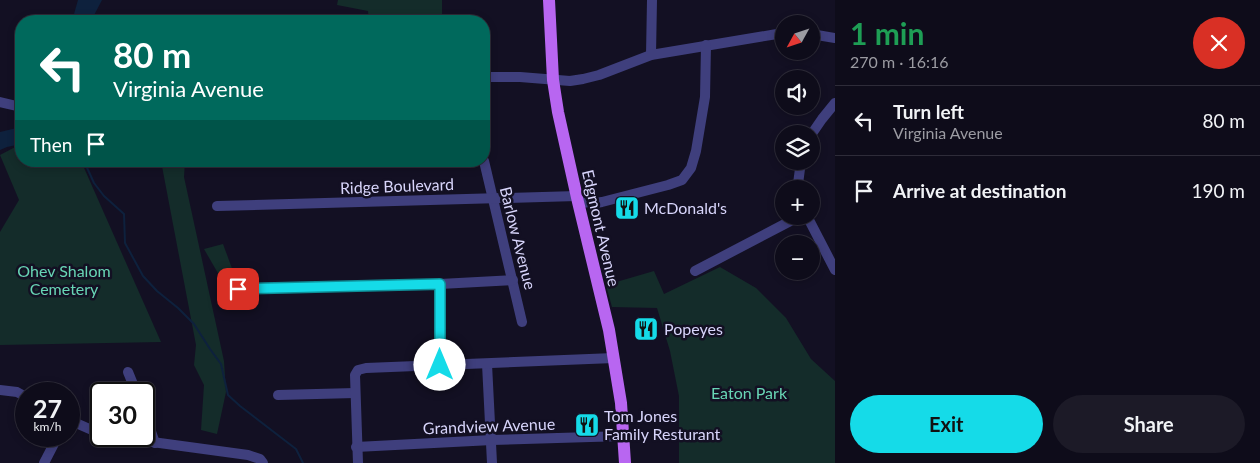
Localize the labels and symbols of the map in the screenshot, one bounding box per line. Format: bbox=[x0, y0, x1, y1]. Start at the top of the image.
north arrow bbox=[775, 15, 820, 60]
street label: Edgmont Avenue bbox=[579, 168, 624, 288]
street label: Ridge Boulevard bbox=[340, 174, 454, 197]
street label: Barlow Avenue bbox=[497, 184, 540, 291]
restaurant icon: McDonald's bbox=[614, 195, 640, 221]
place label: McDonald's bbox=[644, 198, 727, 217]
park label: Ohev Shalom Cemetery bbox=[17, 261, 111, 298]
pin bbox=[217, 268, 259, 310]
restaurant icon: Popeyes bbox=[633, 316, 659, 342]
place label: Popeyes bbox=[664, 319, 723, 338]
position arrow bbox=[413, 338, 465, 390]
speed limit sign: 30 bbox=[90, 382, 155, 447]
park label: Eaton Park bbox=[711, 383, 788, 402]
place label: Tom Jones Family Resturant bbox=[604, 406, 721, 443]
restaurant icon: Tom Jones Family Resturant bbox=[574, 412, 600, 438]
street label: Grandview Avenue bbox=[423, 414, 555, 437]

